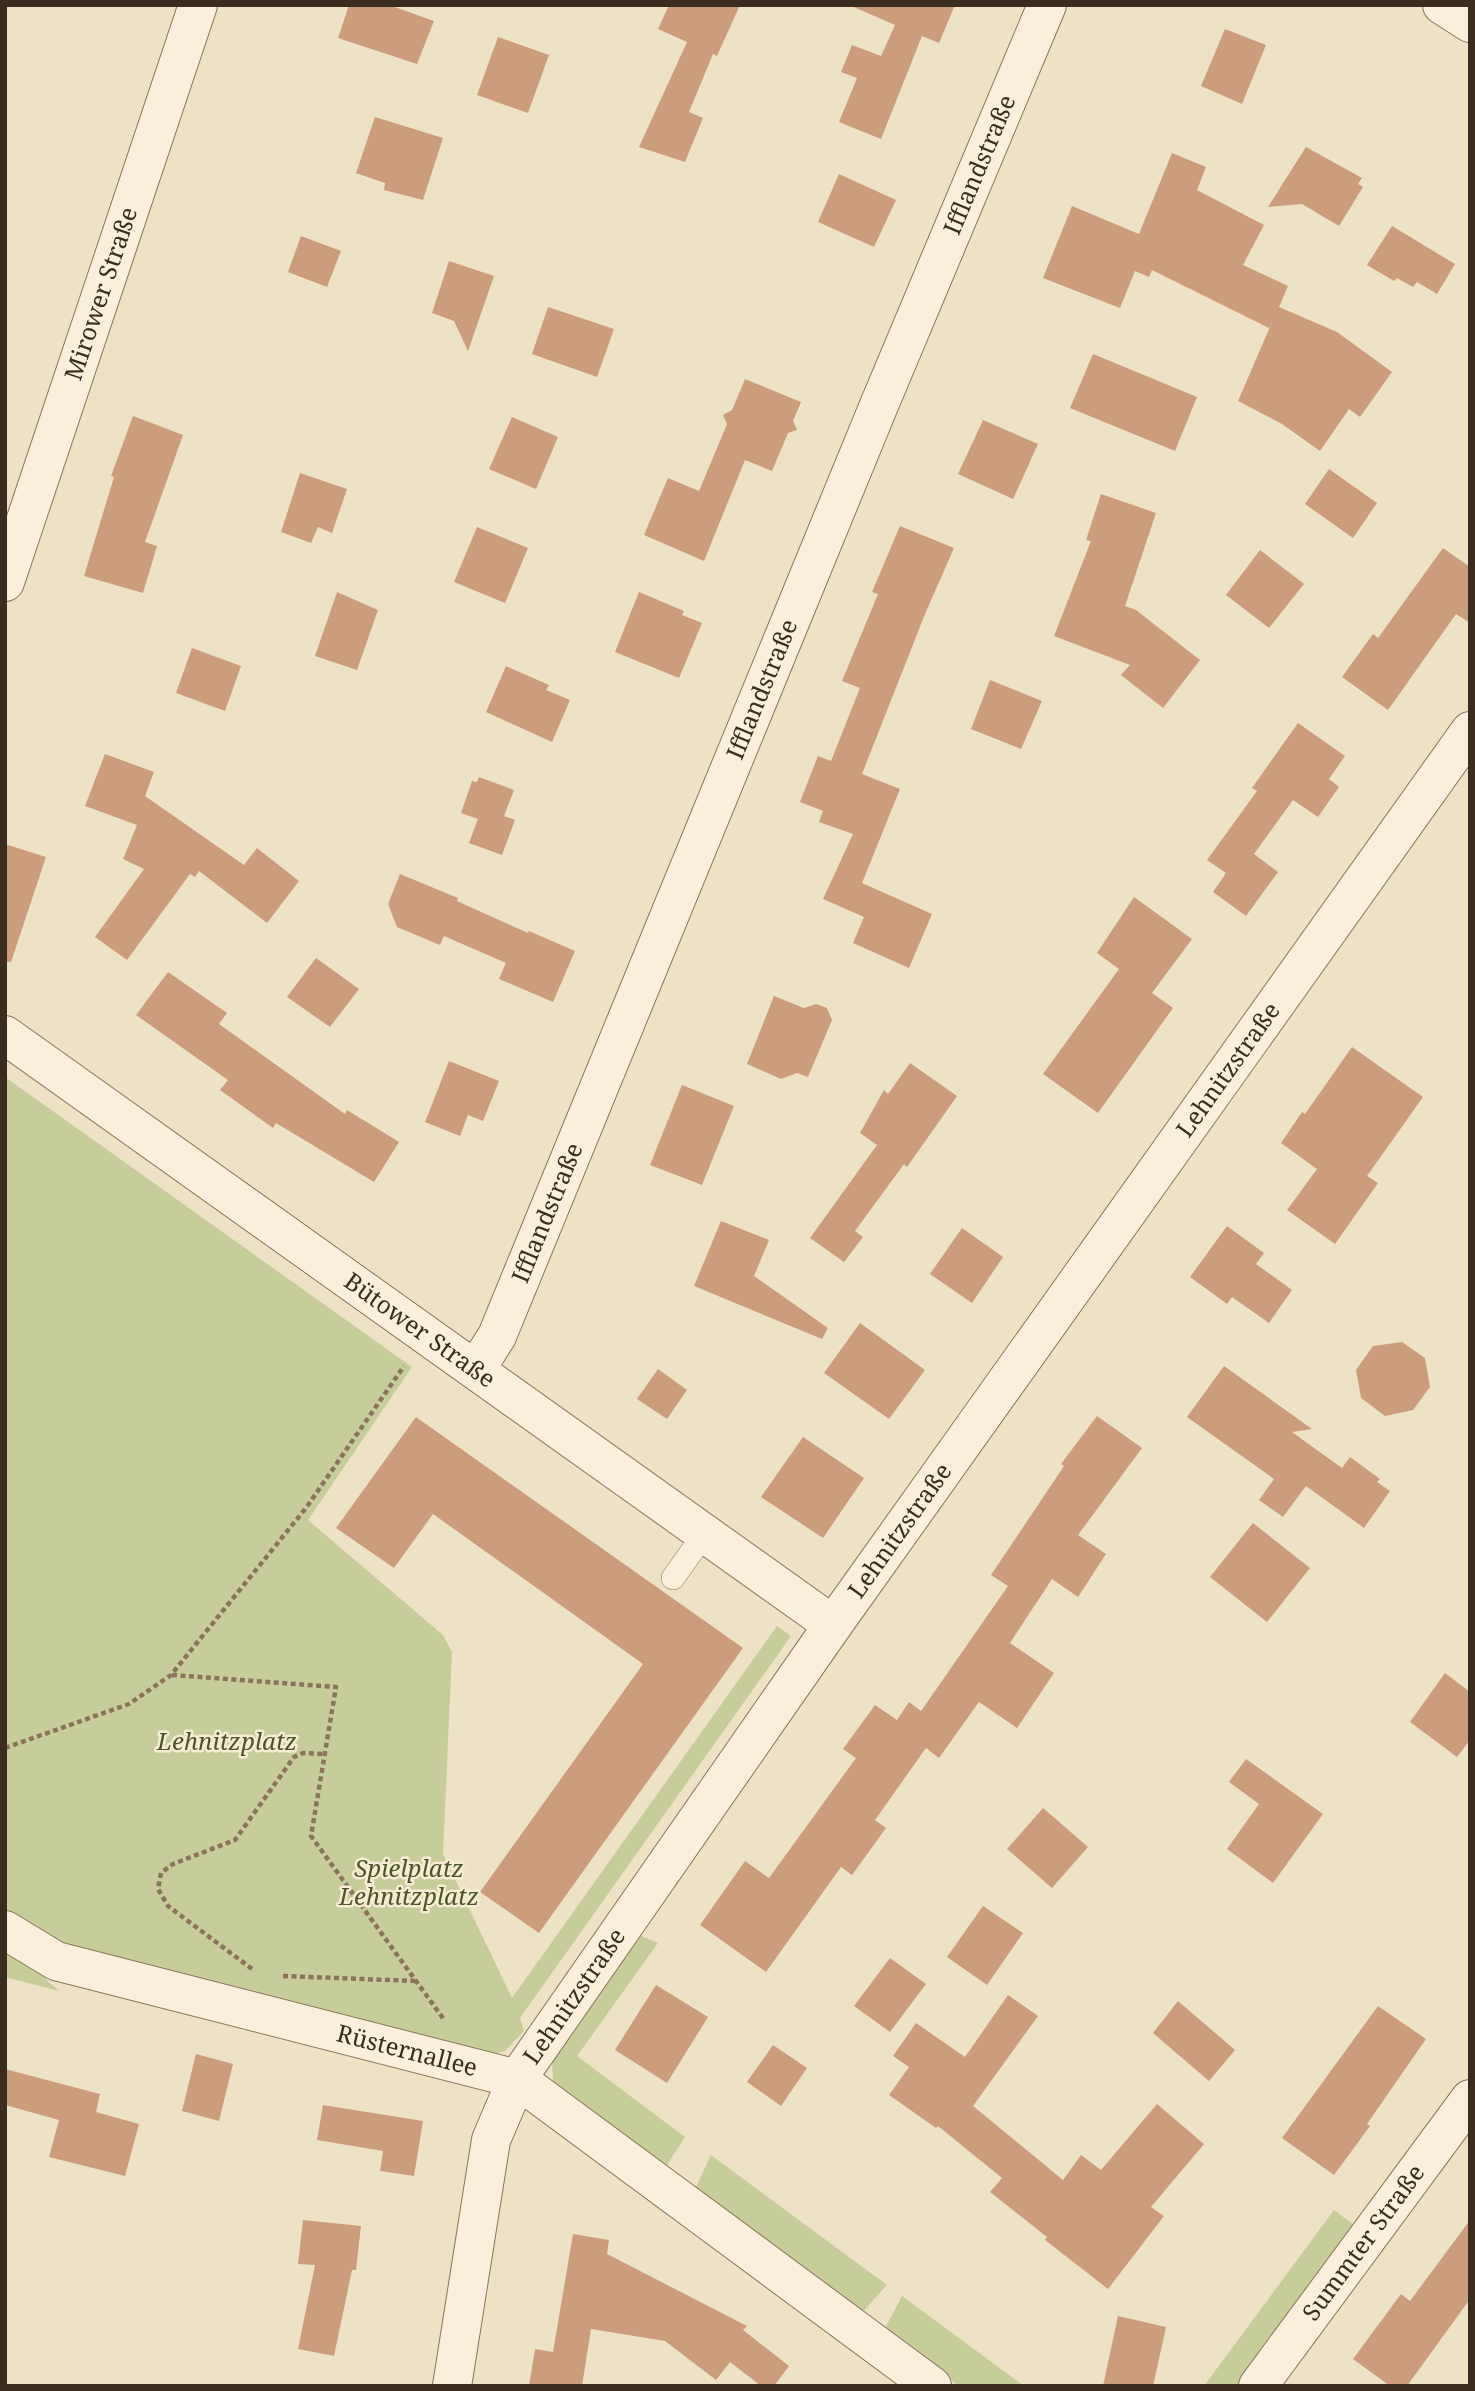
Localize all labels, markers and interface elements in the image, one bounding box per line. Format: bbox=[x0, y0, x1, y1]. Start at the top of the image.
street label: Ifflandstraße bbox=[935, 89, 1023, 239]
street label: Mirower Straße bbox=[56, 202, 144, 384]
street label: Ifflandstraße bbox=[717, 614, 804, 764]
street label: Lehnitzstraße bbox=[1168, 995, 1287, 1143]
street label: Ifflandstraße bbox=[503, 1137, 590, 1287]
street label: Bütower Straße bbox=[338, 1264, 503, 1394]
street label: Lehnitzstraße bbox=[839, 1456, 958, 1604]
park label: Lehnitzplatz bbox=[156, 1724, 297, 1757]
park label: Spielplatz Lehnitzplatz bbox=[338, 1851, 479, 1912]
street label: Lehnitzstraße bbox=[514, 1921, 632, 2070]
street label: Rüsternallee bbox=[334, 2016, 481, 2083]
street label: Summter Straße bbox=[1294, 2157, 1431, 2327]

